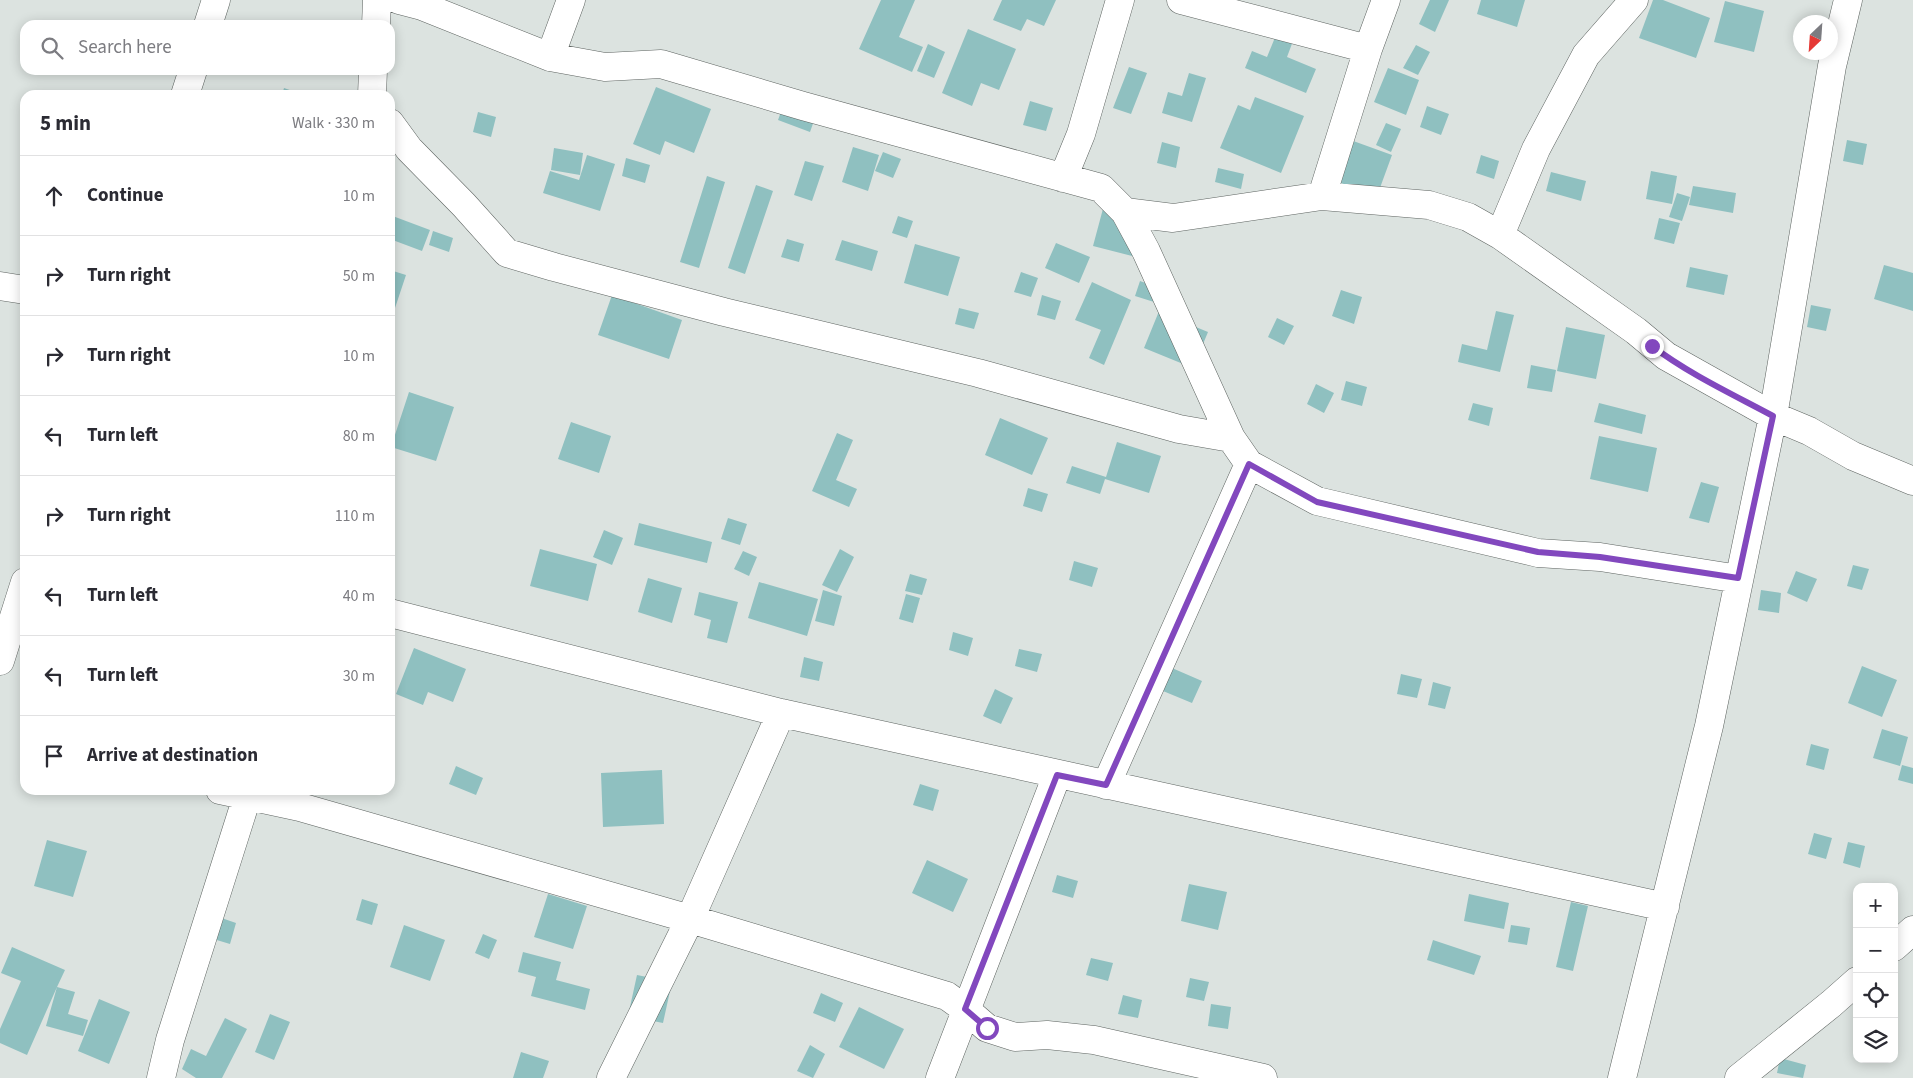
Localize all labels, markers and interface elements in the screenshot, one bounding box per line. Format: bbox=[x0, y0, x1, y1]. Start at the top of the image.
north arrow bbox=[1793, 15, 1838, 60]
search box bbox=[20, 20, 395, 75]
icon: search bbox=[38, 34, 66, 62]
text: Search here bbox=[78, 34, 172, 61]
text: 5 min bbox=[40, 108, 91, 138]
text: Walk · 330 m bbox=[292, 112, 375, 134]
icon: ahead bbox=[40, 182, 68, 210]
text: Continue bbox=[87, 182, 164, 209]
text: 10 m bbox=[343, 185, 375, 207]
icon: right bbox=[40, 262, 68, 290]
text: Turn right bbox=[87, 262, 171, 289]
text: 50 m bbox=[343, 265, 375, 287]
route end bbox=[1641, 335, 1664, 358]
icon: right bbox=[40, 342, 68, 370]
text: Turn right bbox=[87, 342, 171, 369]
text: 10 m bbox=[343, 345, 375, 367]
icon: left bbox=[40, 422, 68, 450]
text: Turn left bbox=[87, 422, 158, 449]
text: 80 m bbox=[343, 425, 375, 447]
icon: right bbox=[40, 502, 68, 530]
text: Turn right bbox=[87, 502, 171, 529]
text: 110 m bbox=[335, 505, 375, 527]
icon: left bbox=[40, 582, 68, 610]
text: Turn left bbox=[87, 582, 158, 609]
text: 40 m bbox=[343, 585, 375, 607]
icon: left bbox=[40, 662, 68, 690]
text: Turn left bbox=[87, 662, 158, 689]
text: 30 m bbox=[343, 665, 375, 687]
icon: arrive bbox=[40, 742, 68, 770]
text: Arrive at destination bbox=[87, 742, 258, 769]
map controls bbox=[1853, 883, 1898, 1063]
button: + bbox=[1853, 883, 1898, 928]
button: − bbox=[1853, 928, 1898, 973]
button: locate bbox=[1853, 973, 1898, 1018]
route start bbox=[976, 1017, 999, 1040]
button: layers bbox=[1853, 1018, 1898, 1063]

